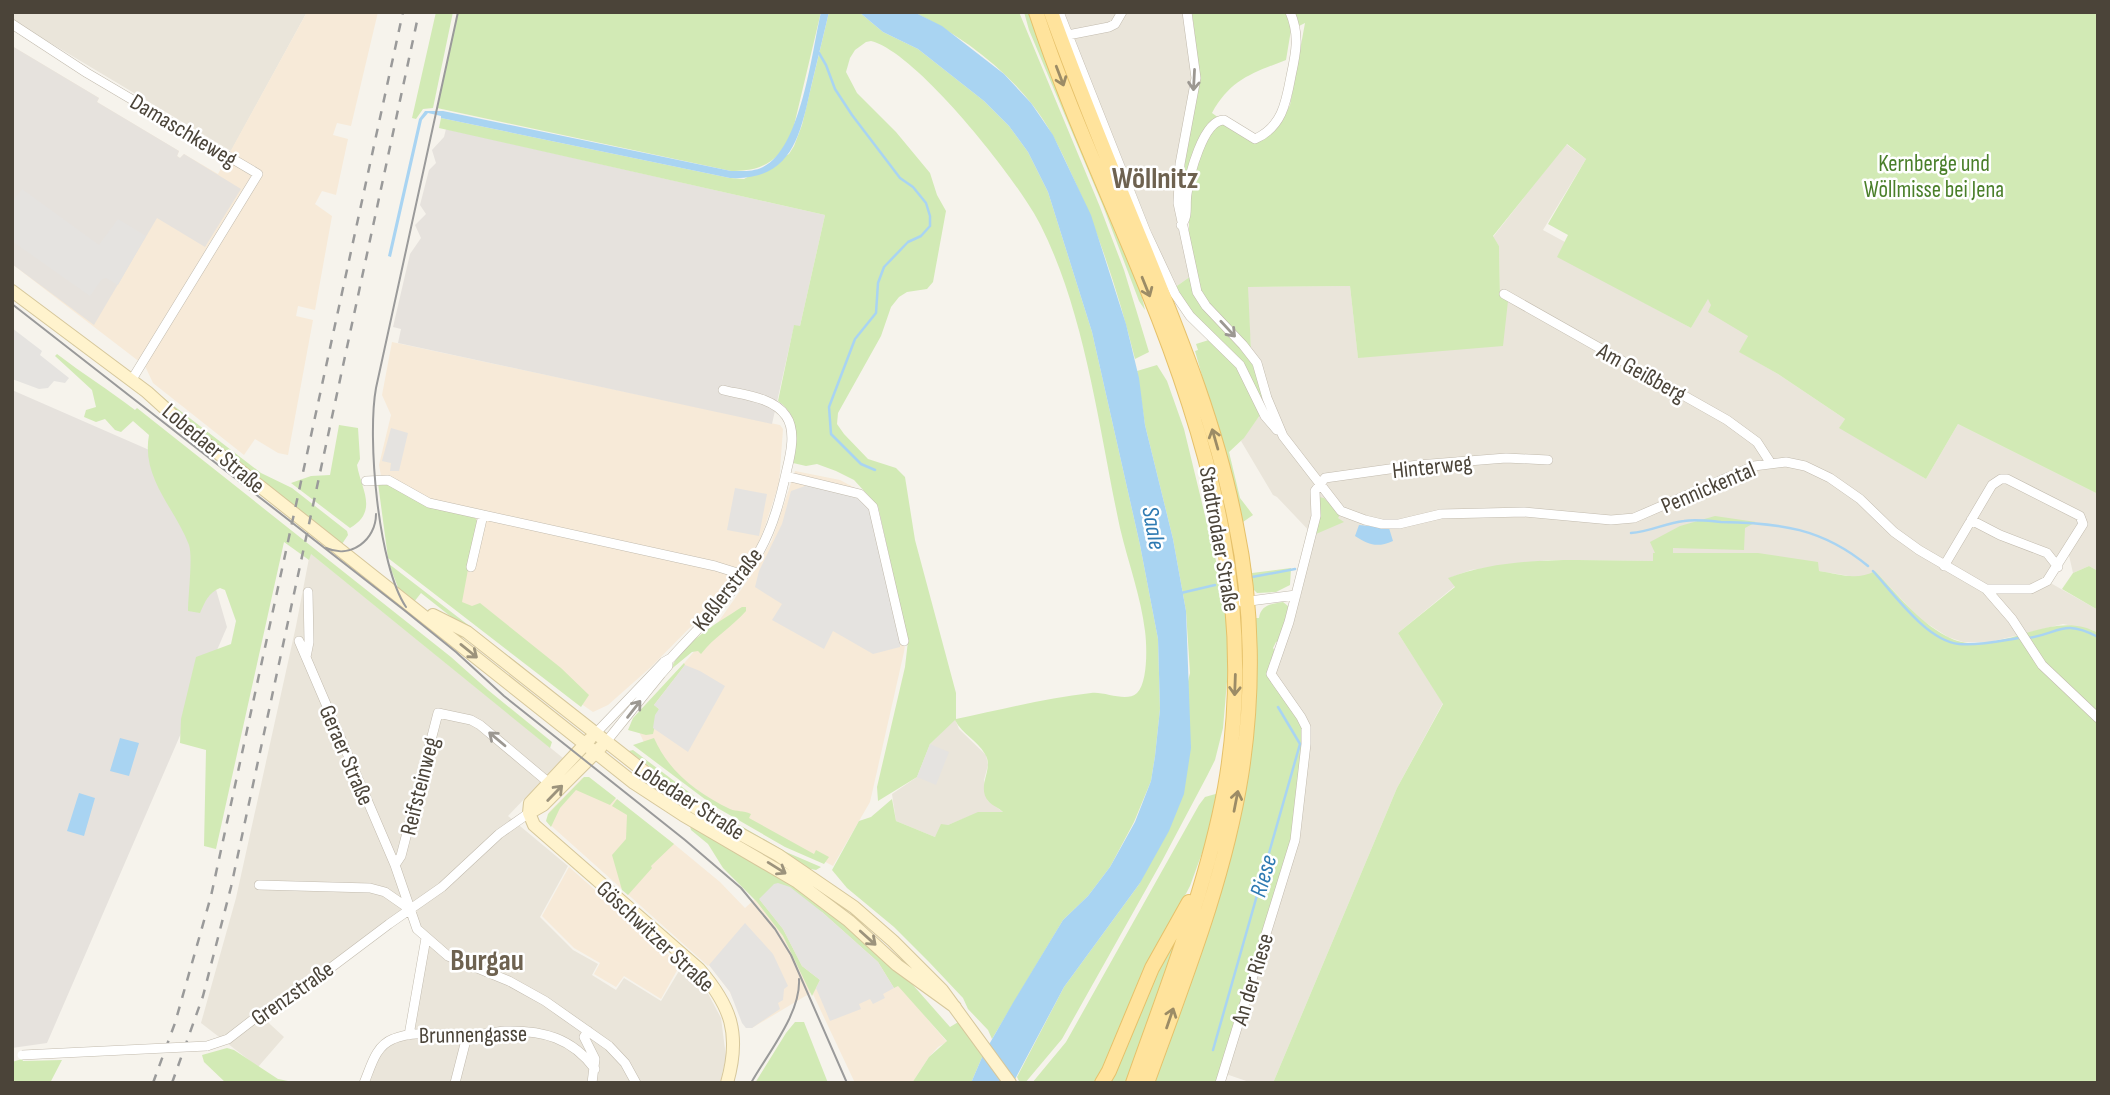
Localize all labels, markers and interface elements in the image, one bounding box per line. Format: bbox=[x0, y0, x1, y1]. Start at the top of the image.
one-way arrow bbox=[1055, 65, 1068, 86]
one-way arrow bbox=[1187, 68, 1200, 91]
street label: Damaschkeweg bbox=[125, 88, 242, 174]
park label: Kernberge und Wöllmisse bei Jena bbox=[1864, 150, 2004, 204]
district label: Wöllnitz bbox=[1112, 161, 1199, 197]
one-way arrow bbox=[1141, 275, 1154, 297]
one-way arrow bbox=[1220, 320, 1237, 337]
street label: Am Geißberg bbox=[1591, 337, 1691, 409]
street label: Lobedaer Straße bbox=[156, 398, 270, 500]
one-way arrow bbox=[1207, 428, 1220, 450]
street label: Hinterweg bbox=[1391, 449, 1473, 485]
street label: Pennickental bbox=[1657, 456, 1760, 520]
street label: Stadtrodaer Straße bbox=[1192, 464, 1246, 614]
water label: Saale bbox=[1135, 504, 1172, 552]
street label: Keßlerstraße bbox=[687, 542, 769, 637]
one-way arrow bbox=[459, 643, 477, 658]
one-way arrow bbox=[1229, 674, 1242, 697]
one-way arrow bbox=[627, 700, 642, 719]
street label: Geraer Straße bbox=[312, 701, 380, 810]
one-way arrow bbox=[489, 731, 507, 747]
street label: Reifsteinweg bbox=[394, 734, 446, 838]
street label: Lobedaer Straße bbox=[629, 755, 750, 847]
one-way arrow bbox=[547, 785, 564, 802]
one-way arrow bbox=[1230, 790, 1243, 813]
water label: Riese bbox=[1244, 852, 1283, 901]
one-way arrow bbox=[766, 862, 786, 876]
street label: Göschwitzer Straße bbox=[591, 875, 720, 998]
one-way arrow bbox=[858, 930, 876, 946]
street label: An der Riese bbox=[1225, 930, 1280, 1030]
district label: Burgau bbox=[450, 943, 524, 979]
street label: Grenzstraße bbox=[246, 955, 339, 1032]
one-way arrow bbox=[1165, 1008, 1177, 1030]
street label: Brunnengasse bbox=[419, 1020, 527, 1050]

